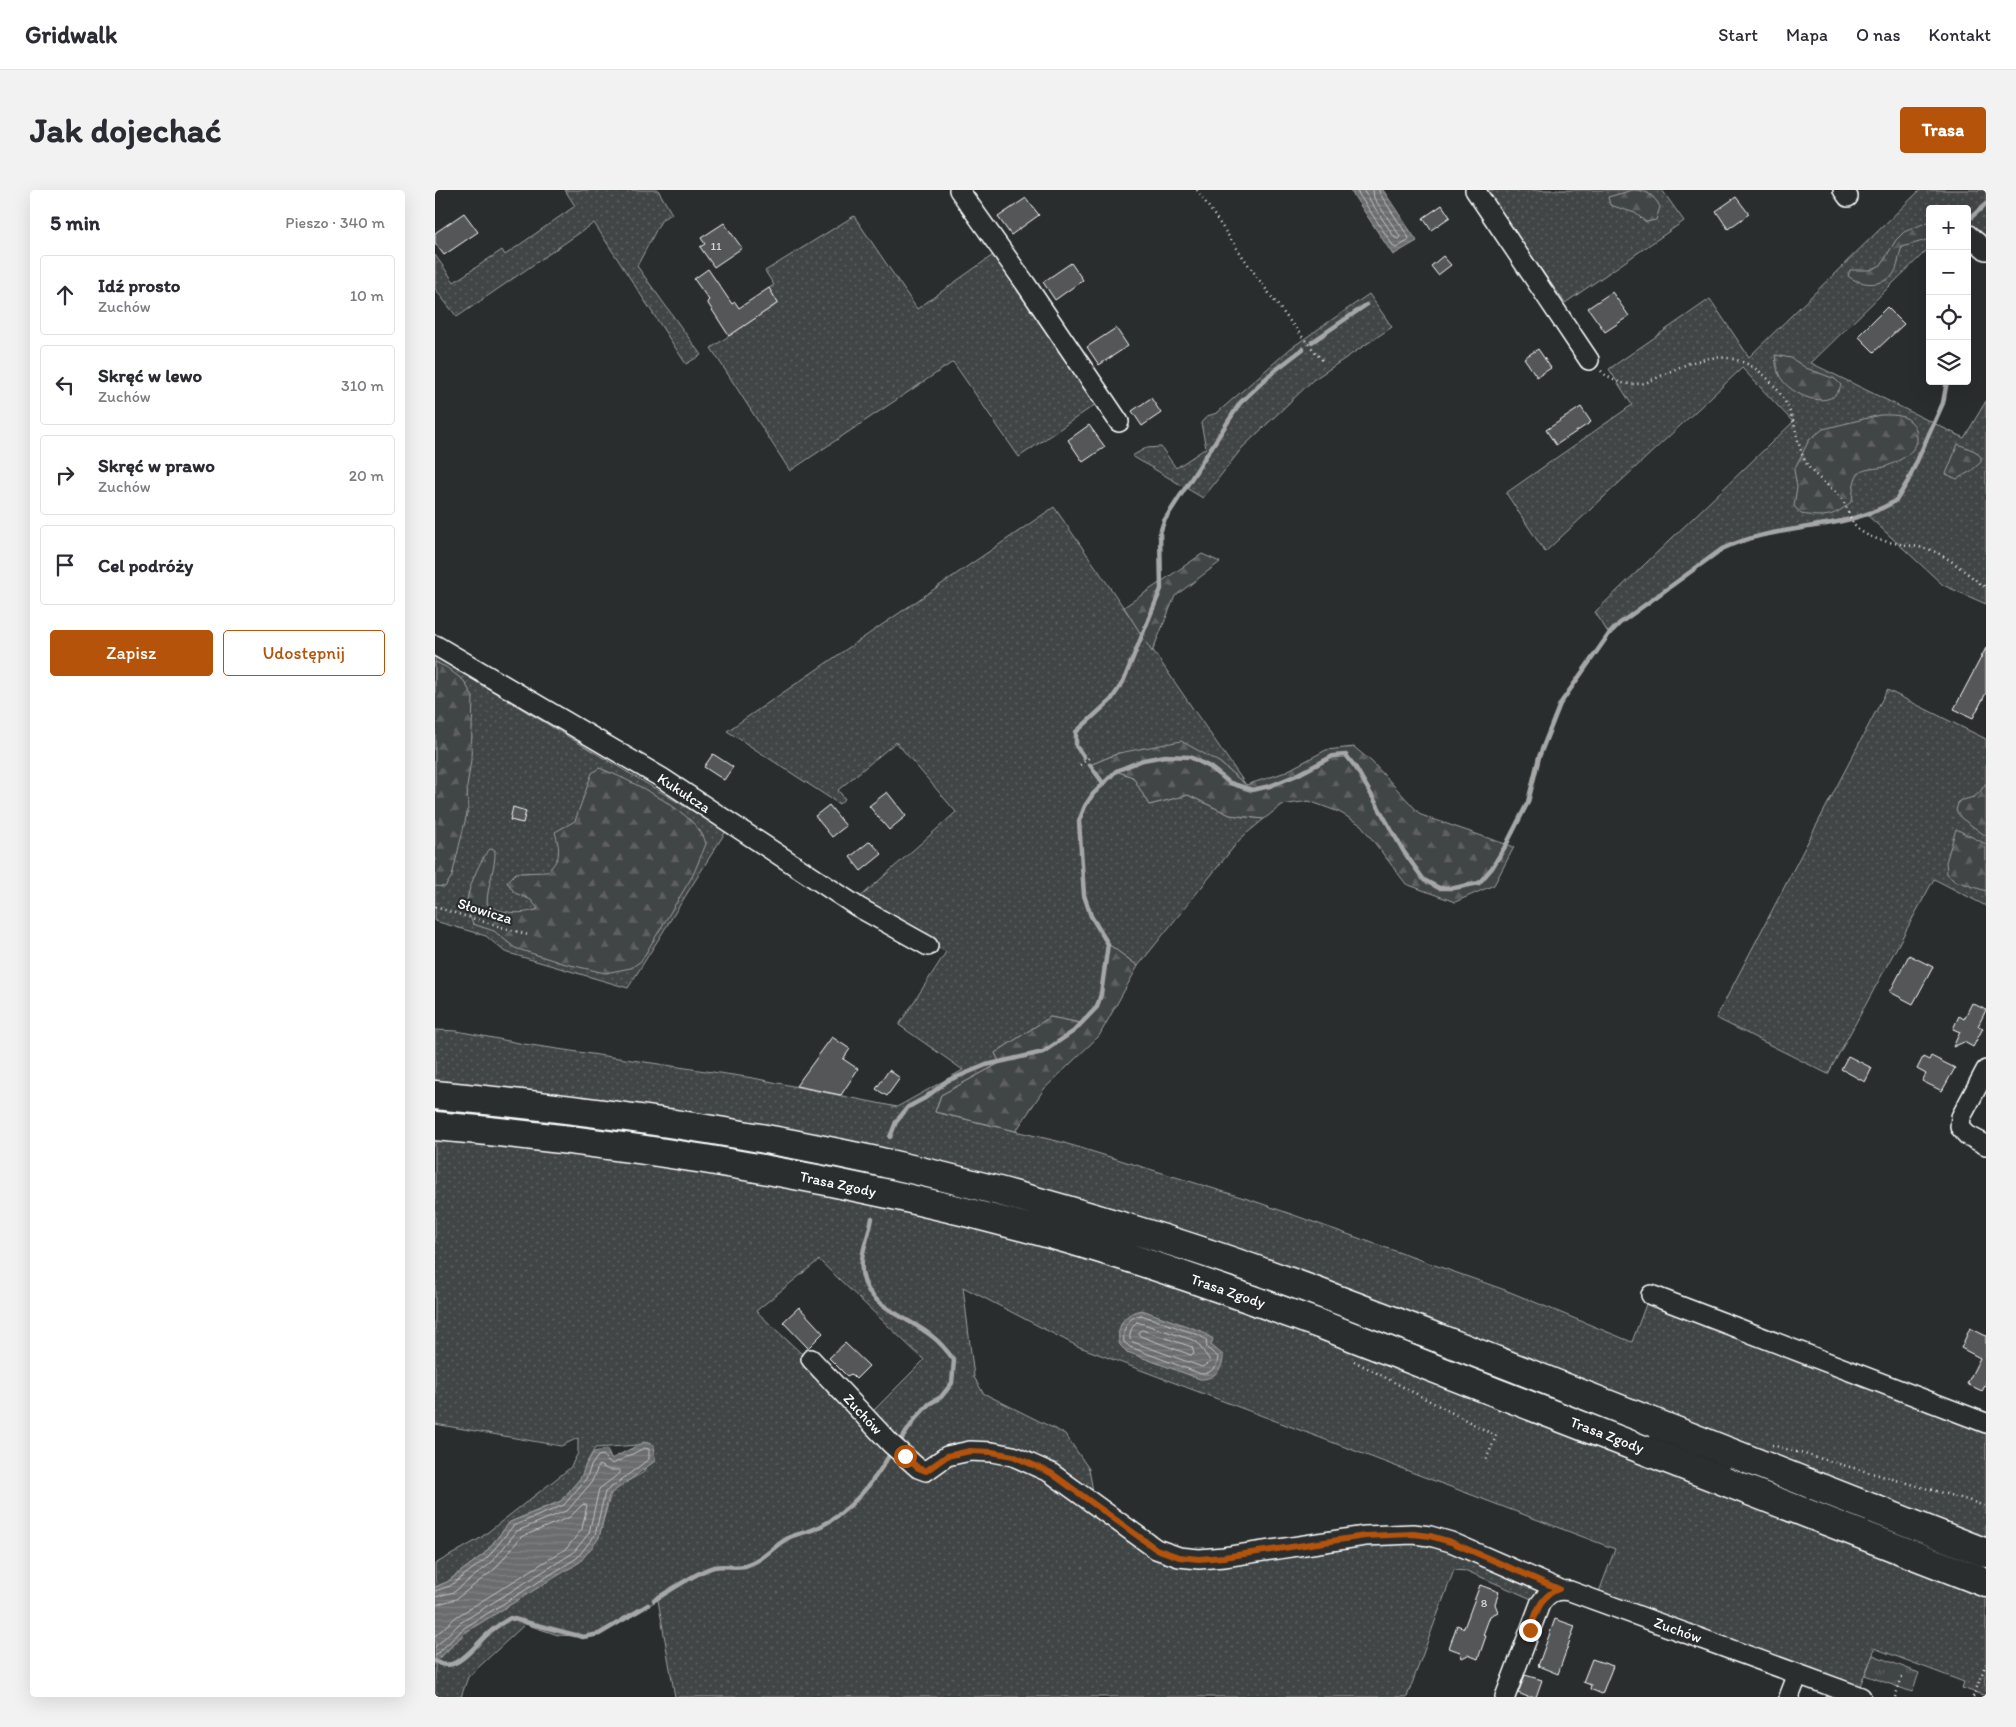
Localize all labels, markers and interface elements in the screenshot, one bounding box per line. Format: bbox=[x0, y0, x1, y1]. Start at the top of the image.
text: Gridwalk bbox=[25, 20, 117, 49]
text: Start bbox=[1718, 24, 1758, 46]
text: Mapa bbox=[1786, 24, 1828, 46]
text: O nas bbox=[1856, 24, 1901, 46]
text: Kontakt bbox=[1929, 24, 1991, 46]
button: Trasa bbox=[1900, 107, 1986, 153]
text: Jak dojechać bbox=[30, 109, 222, 151]
map controls bbox=[1926, 205, 1971, 385]
button: + bbox=[1926, 205, 1971, 250]
text: 5 min bbox=[50, 210, 100, 235]
text: Pieszo · 340 m bbox=[285, 213, 385, 232]
house number: 11 bbox=[710, 239, 722, 253]
button: − bbox=[1926, 250, 1971, 295]
text: Idź prosto bbox=[98, 274, 181, 297]
icon: ahead bbox=[51, 281, 79, 309]
text: 10 m bbox=[350, 286, 384, 305]
button: locate bbox=[1926, 295, 1971, 340]
text: Zuchów bbox=[98, 297, 151, 316]
button: layers bbox=[1926, 340, 1971, 385]
text: Skręć w lewo bbox=[98, 364, 202, 387]
icon: left bbox=[51, 371, 79, 399]
text: 310 m bbox=[341, 376, 384, 395]
text: Zuchów bbox=[98, 387, 151, 406]
text: Skręć w prawo bbox=[98, 454, 215, 477]
icon: right bbox=[51, 461, 79, 489]
text: 20 m bbox=[349, 466, 384, 485]
text: Zuchów bbox=[98, 477, 151, 496]
icon: arrive bbox=[51, 551, 79, 579]
text: Cel podróży bbox=[98, 554, 193, 577]
button: Zapisz bbox=[50, 630, 213, 676]
button: Udostępnij bbox=[223, 630, 385, 676]
street label: Kukułcza bbox=[654, 769, 714, 817]
street label: Słowicza bbox=[456, 894, 515, 928]
street label: Trasa Zgody bbox=[798, 1167, 878, 1201]
street label: Trasa Zgody bbox=[1188, 1270, 1268, 1312]
street label: Zuchów bbox=[840, 1390, 886, 1438]
street label: Trasa Zgody bbox=[1568, 1413, 1646, 1457]
route start bbox=[894, 1445, 917, 1468]
house number: 8 bbox=[1481, 1596, 1488, 1610]
street label: Zuchów bbox=[1652, 1613, 1704, 1647]
route end bbox=[1519, 1619, 1542, 1642]

